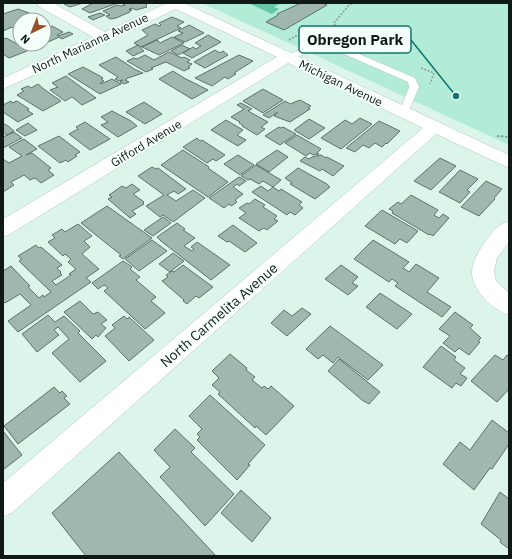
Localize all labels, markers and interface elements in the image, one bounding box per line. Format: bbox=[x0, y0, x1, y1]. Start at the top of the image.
street label: North Marianna Avenue bbox=[30, 9, 151, 77]
north arrow bbox=[12, 12, 52, 52]
callout: Obregon Park bbox=[299, 26, 411, 53]
text: Obregon Park bbox=[307, 30, 403, 49]
text: N bbox=[17, 31, 33, 47]
street label: Michigan Avenue bbox=[297, 56, 386, 110]
street label: Gifford Avenue bbox=[108, 116, 184, 170]
street label: North Carmelita Avenue bbox=[156, 259, 282, 371]

